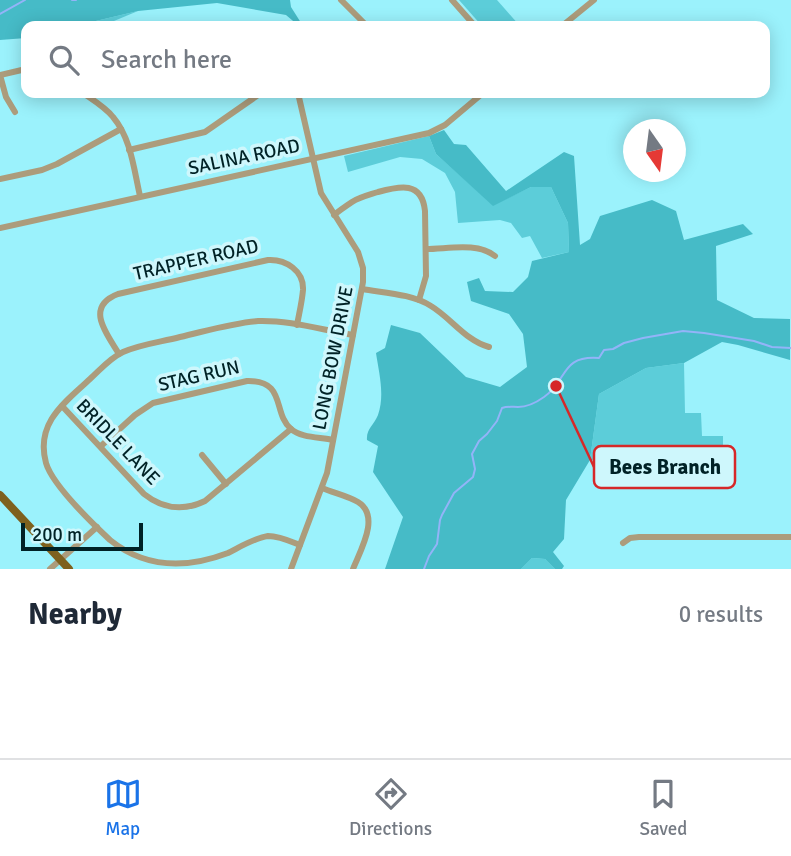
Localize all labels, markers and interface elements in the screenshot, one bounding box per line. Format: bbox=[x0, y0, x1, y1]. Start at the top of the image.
search box bbox=[21, 21, 770, 98]
icon: search bbox=[45, 41, 83, 79]
text: Search here bbox=[101, 44, 232, 76]
north arrow bbox=[623, 119, 686, 182]
street label: SALINA ROAD bbox=[186, 133, 302, 181]
street label: TRAPPER ROAD bbox=[131, 234, 261, 286]
street label: LONG BOW DRIVE bbox=[307, 284, 359, 432]
street label: STAG RUN bbox=[156, 355, 242, 397]
street label: BRIDLE LANE bbox=[71, 394, 165, 490]
callout: Bees Branch bbox=[594, 446, 735, 488]
text: Bees Branch bbox=[609, 454, 721, 480]
scale bar bbox=[21, 520, 144, 552]
text: 200 m bbox=[32, 523, 82, 547]
text: Nearby bbox=[28, 596, 122, 633]
text: 0 results bbox=[679, 600, 763, 629]
tab: Map bbox=[104, 775, 142, 841]
tab: Directions bbox=[349, 775, 432, 841]
tab: Saved bbox=[639, 775, 687, 841]

